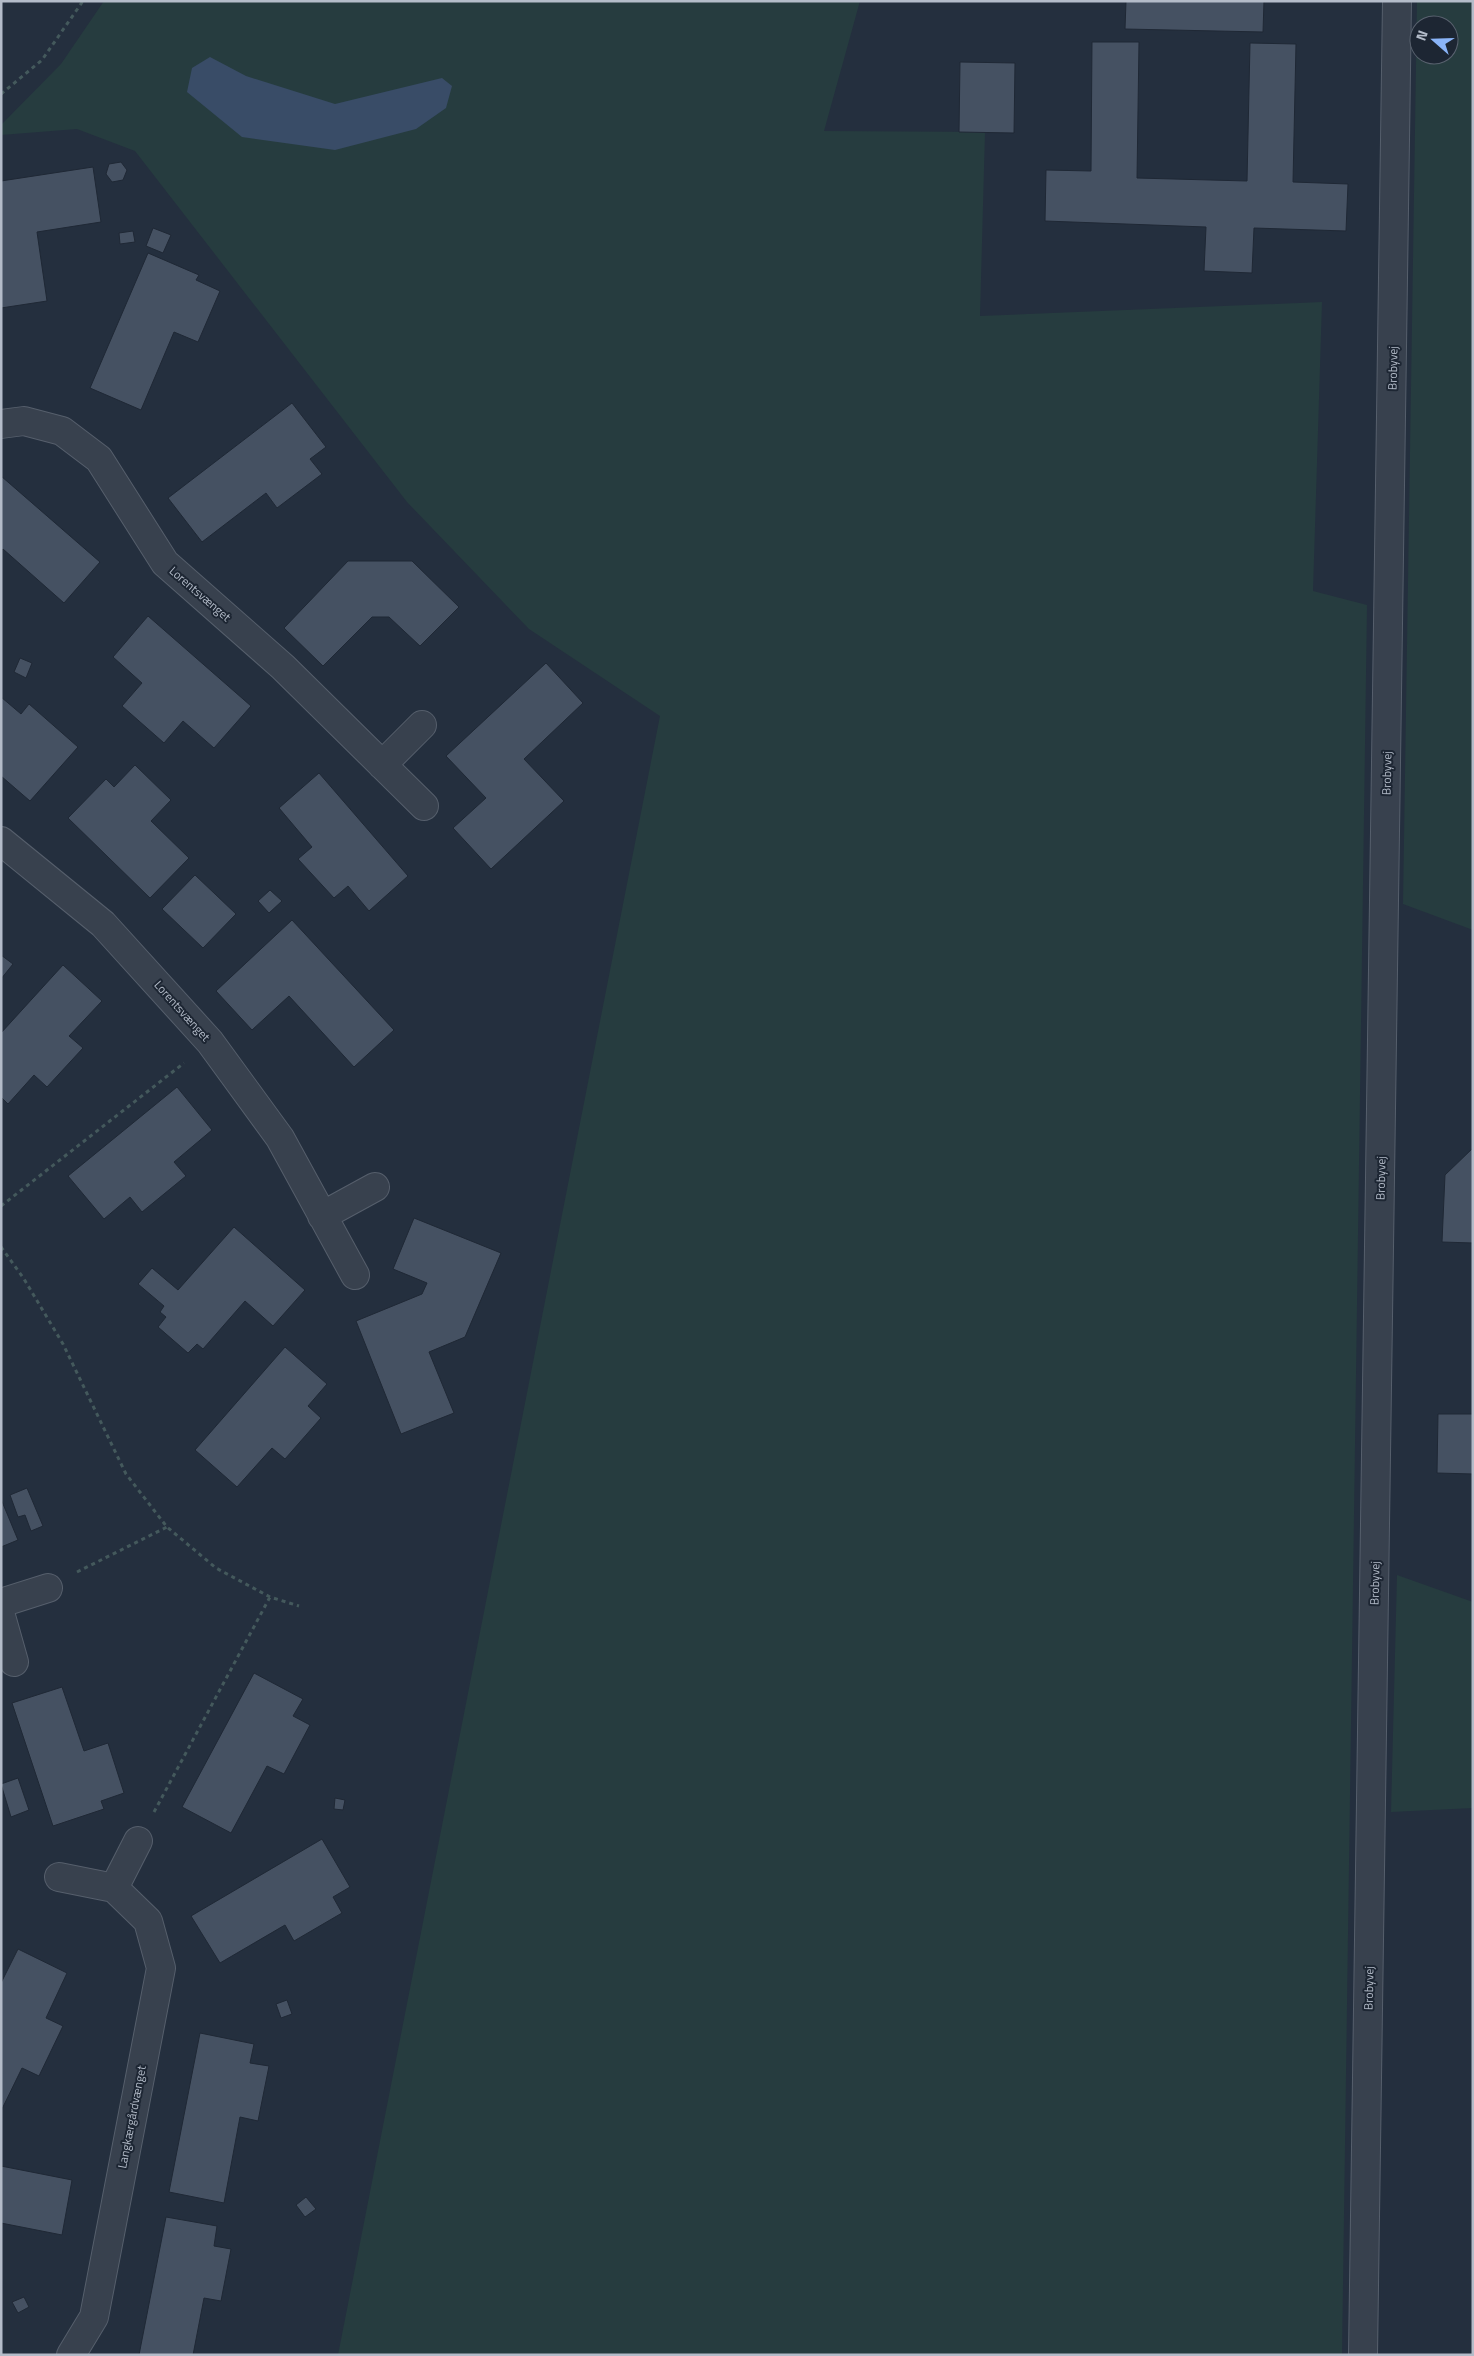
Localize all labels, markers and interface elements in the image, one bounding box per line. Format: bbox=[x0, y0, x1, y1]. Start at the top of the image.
north arrow bbox=[1409, 15, 1459, 65]
text: N bbox=[1410, 27, 1433, 44]
street label: Brobyvej bbox=[1383, 346, 1402, 390]
street label: Lorentsvænget bbox=[165, 561, 236, 626]
street label: Brobyvej bbox=[1377, 751, 1396, 795]
street label: Lorentsvænget bbox=[150, 976, 216, 1046]
street label: Brobyvej bbox=[1371, 1156, 1390, 1200]
street label: Brobyvej bbox=[1365, 1561, 1384, 1605]
street label: Brobyvej bbox=[1359, 1966, 1378, 2010]
street label: Langkærgårdvænget bbox=[112, 2063, 151, 2170]

